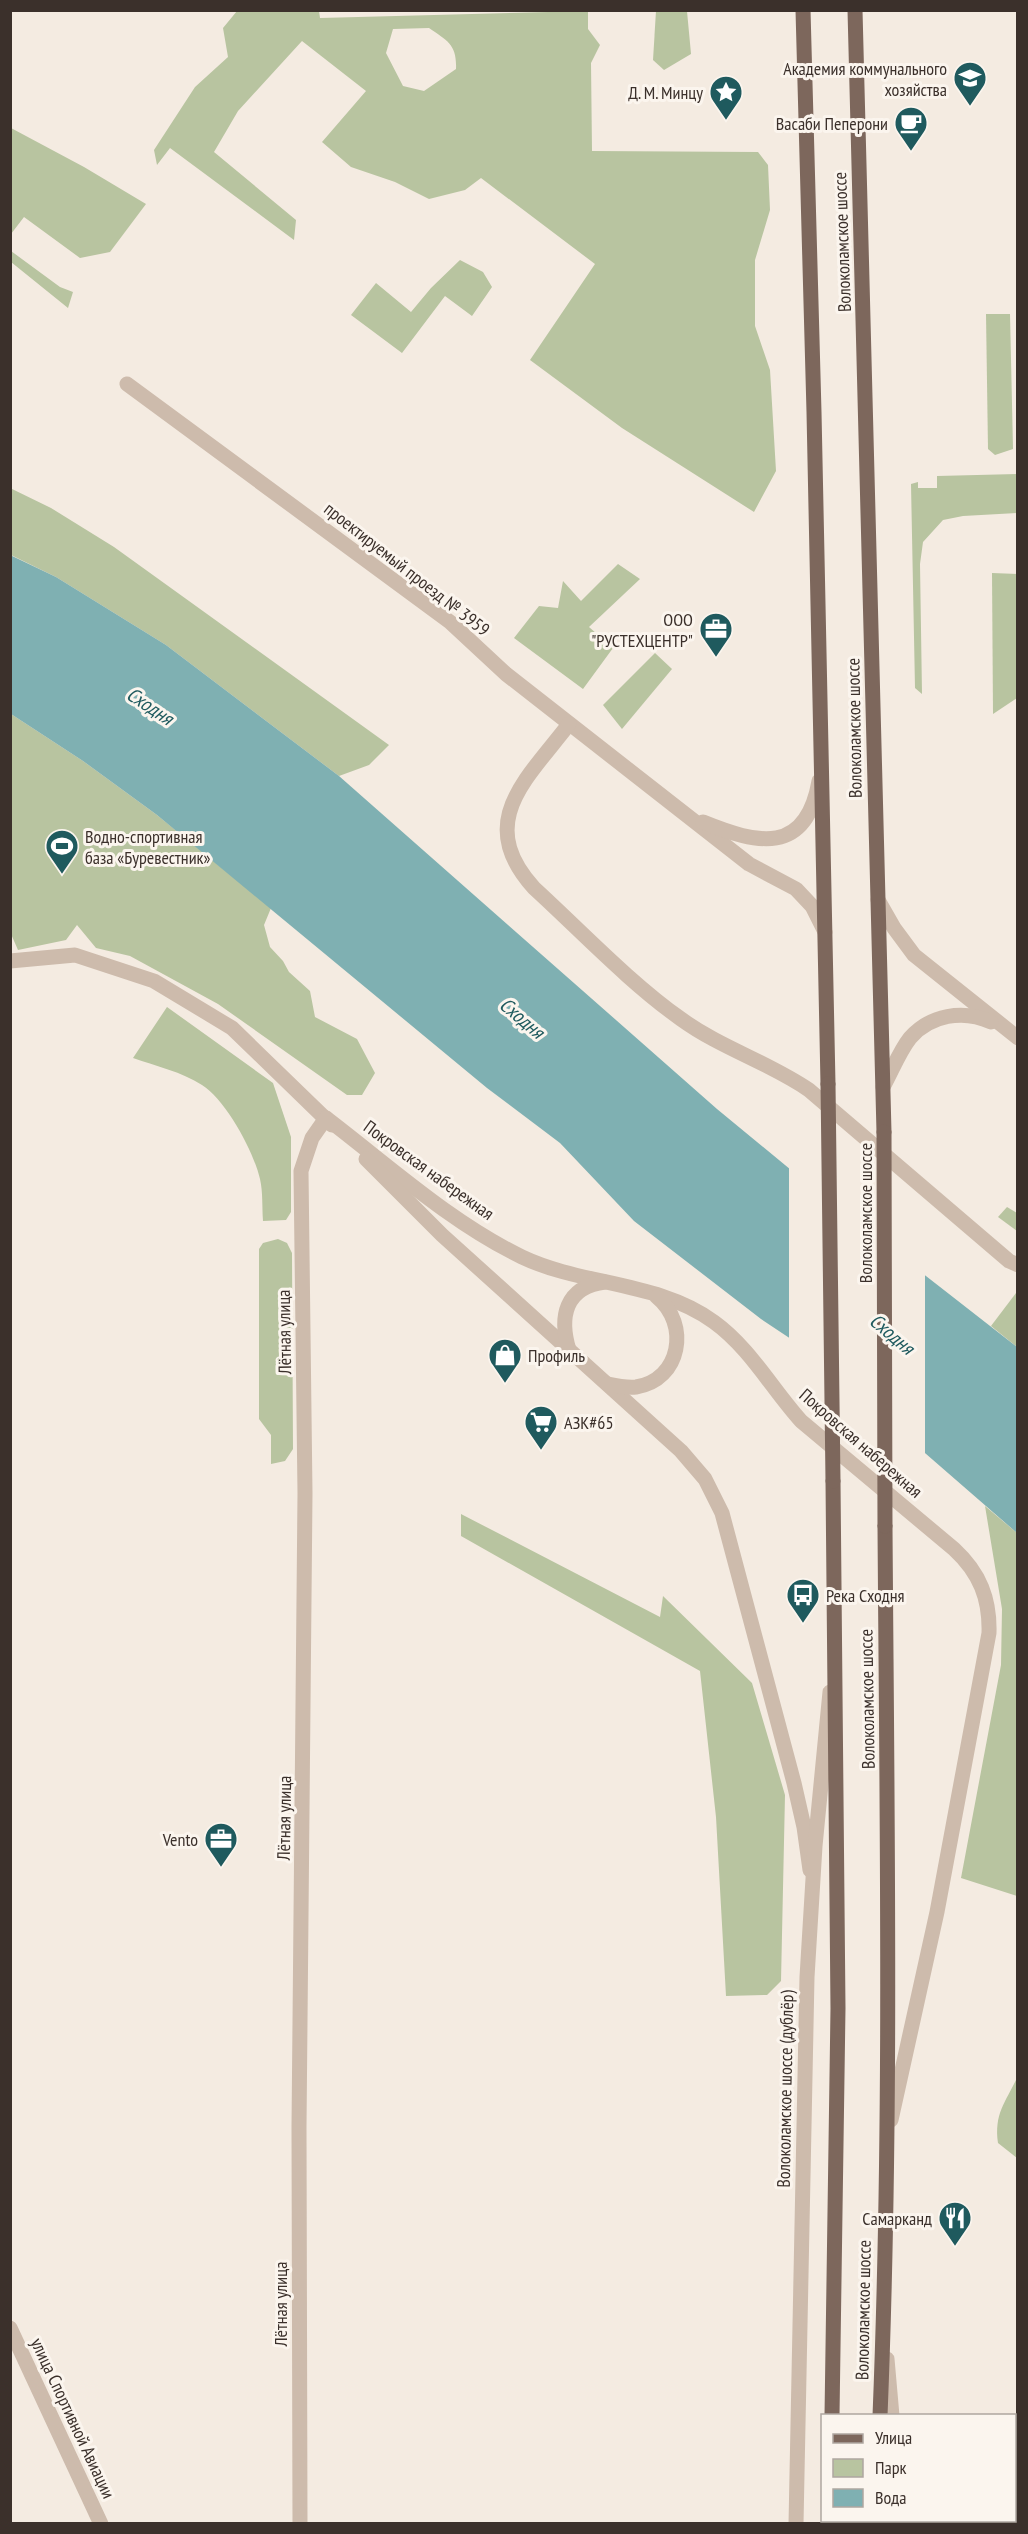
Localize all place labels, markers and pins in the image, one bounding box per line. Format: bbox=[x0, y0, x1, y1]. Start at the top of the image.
place label: Академия коммунального хозяйства bbox=[783, 57, 947, 101]
school or university icon: Академия коммунального хозяйства bbox=[952, 60, 988, 107]
place icon: Д. М. Минцу bbox=[708, 74, 744, 121]
place label: Д. М. Минцу bbox=[628, 81, 703, 104]
cafe icon: Васаби Пеперони bbox=[893, 105, 929, 152]
place label: Васаби Пеперони bbox=[776, 112, 888, 135]
place label: ООО "РУСТЕХЦЕНТР" bbox=[591, 608, 693, 652]
office icon: ООО "РУСТЕХЦЕНТР" bbox=[698, 611, 734, 658]
place label: Водно-спортивная база «Буревестник» bbox=[85, 825, 211, 869]
sports icon: Водно-спортивная база «Буревестник» bbox=[44, 828, 80, 875]
shop icon: Профиль bbox=[487, 1337, 523, 1384]
place label: Профиль bbox=[528, 1344, 585, 1367]
supermarket icon: АЗК#65 bbox=[523, 1404, 559, 1451]
place label: АЗК#65 bbox=[564, 1411, 614, 1434]
bus stop icon: Река Сходня bbox=[785, 1577, 821, 1624]
place label: Река Сходня bbox=[826, 1584, 905, 1607]
office icon: Vento bbox=[203, 1821, 239, 1868]
place label: Vento bbox=[162, 1828, 198, 1851]
restaurant icon: Самарканд bbox=[937, 2200, 973, 2247]
place label: Самарканд bbox=[862, 2207, 932, 2230]

